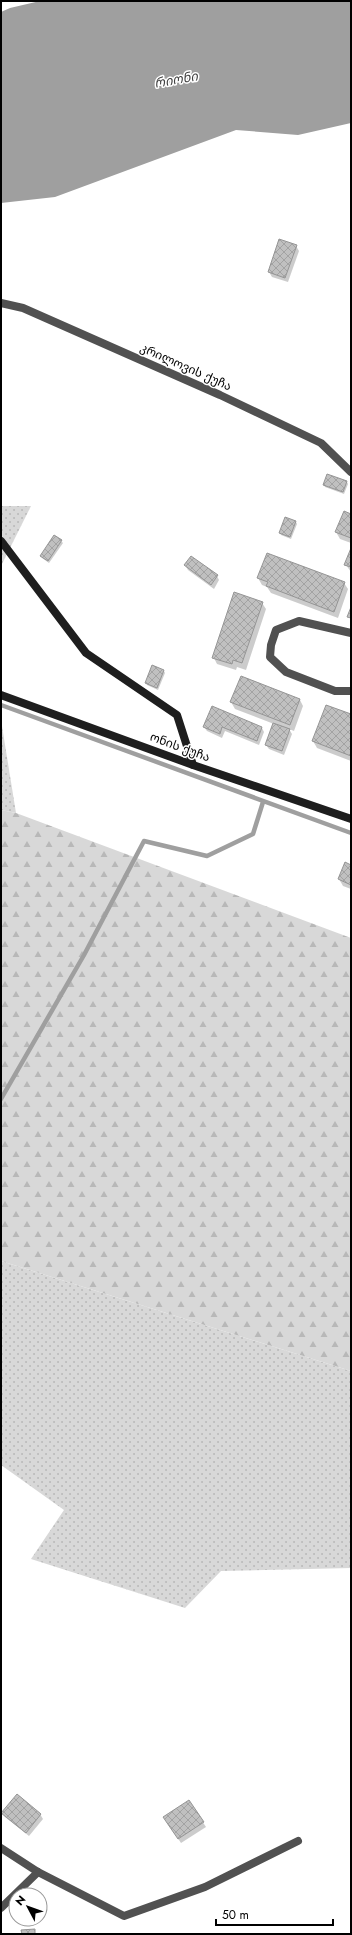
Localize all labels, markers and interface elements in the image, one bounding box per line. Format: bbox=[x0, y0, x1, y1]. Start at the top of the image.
water label: რიონი bbox=[153, 66, 200, 93]
street label: კრილოვის ქუჩა bbox=[137, 339, 235, 395]
street label: ონის ქუჩა bbox=[147, 728, 213, 766]
north arrow bbox=[8, 1887, 48, 1927]
text: N bbox=[12, 1892, 29, 1909]
scale bar bbox=[216, 1901, 333, 1927]
text: 50 m bbox=[222, 1906, 249, 1924]

